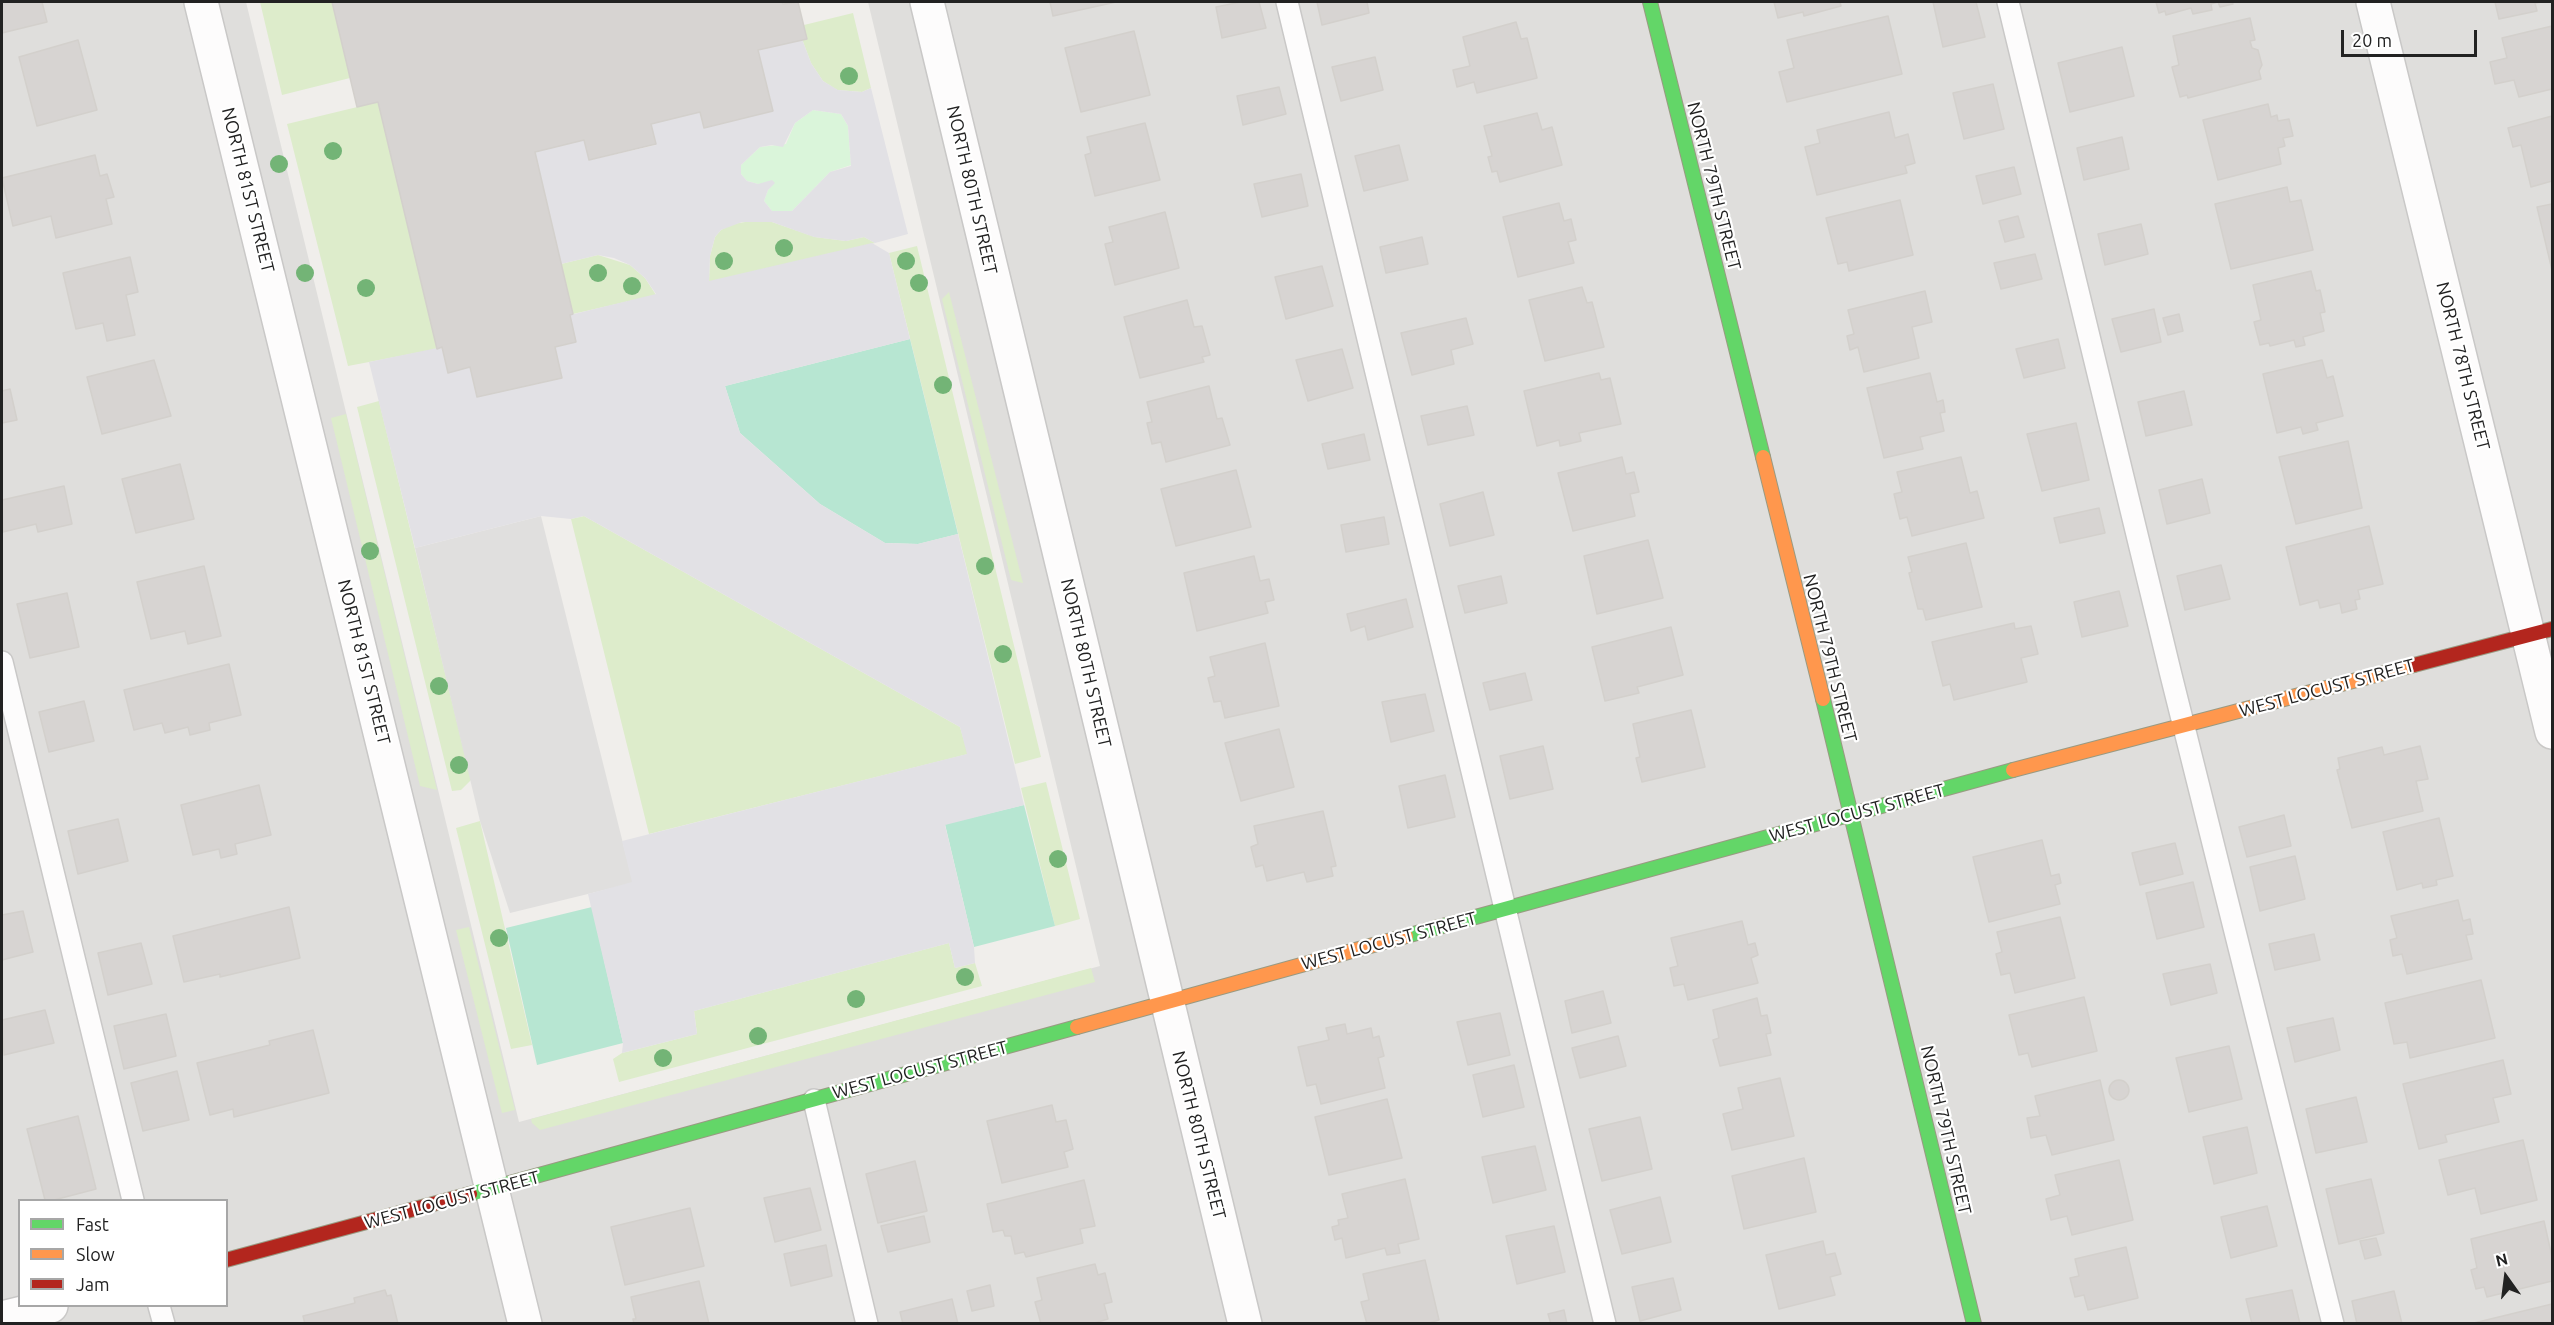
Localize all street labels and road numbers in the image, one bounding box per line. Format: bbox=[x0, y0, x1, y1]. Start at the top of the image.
street label: NORTH 79TH STREET bbox=[1683, 100, 1745, 272]
street label: NORTH 80TH STREET bbox=[942, 104, 1002, 276]
street label: NORTH 81ST STREET bbox=[217, 105, 279, 275]
street label: NORTH 78TH STREET bbox=[2432, 280, 2494, 452]
street label: NORTH 79TH STREET bbox=[1799, 572, 1861, 744]
street label: NORTH 81ST STREET bbox=[333, 577, 395, 747]
street label: NORTH 80TH STREET bbox=[1056, 577, 1116, 749]
street label: WEST LOCUST STREET bbox=[2237, 654, 2417, 722]
street label: WEST LOCUST STREET bbox=[1767, 779, 1947, 847]
street label: WEST LOCUST STREET bbox=[1299, 907, 1479, 975]
street label: WEST LOCUST STREET bbox=[830, 1036, 1010, 1104]
street label: NORTH 79TH STREET bbox=[1916, 1044, 1976, 1216]
street label: NORTH 80TH STREET bbox=[1168, 1049, 1230, 1221]
street label: WEST LOCUST STREET bbox=[362, 1166, 542, 1234]

